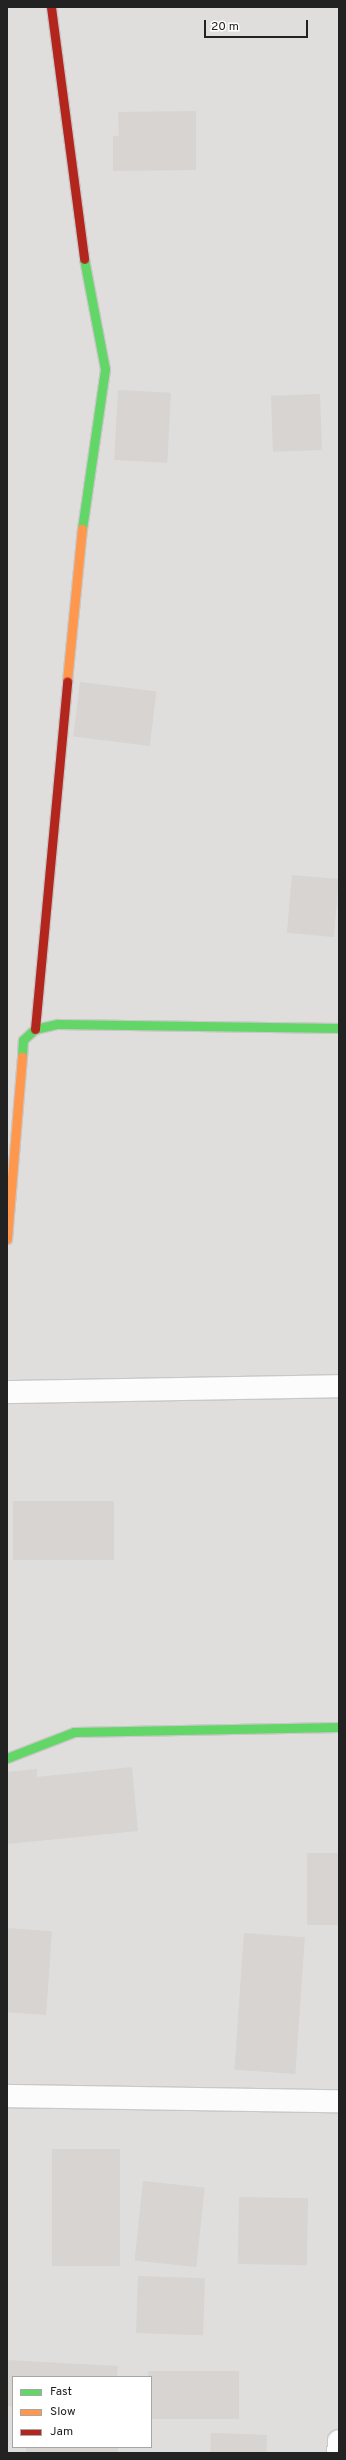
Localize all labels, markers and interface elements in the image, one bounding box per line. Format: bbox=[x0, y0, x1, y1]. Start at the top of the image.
scale bar bbox=[206, 12, 310, 38]
text: 20 m bbox=[211, 19, 239, 35]
legend bbox=[12, 2376, 152, 2448]
text: Fast bbox=[50, 2384, 72, 2400]
text: Slow bbox=[50, 2404, 76, 2420]
text: Jam bbox=[50, 2424, 73, 2440]

